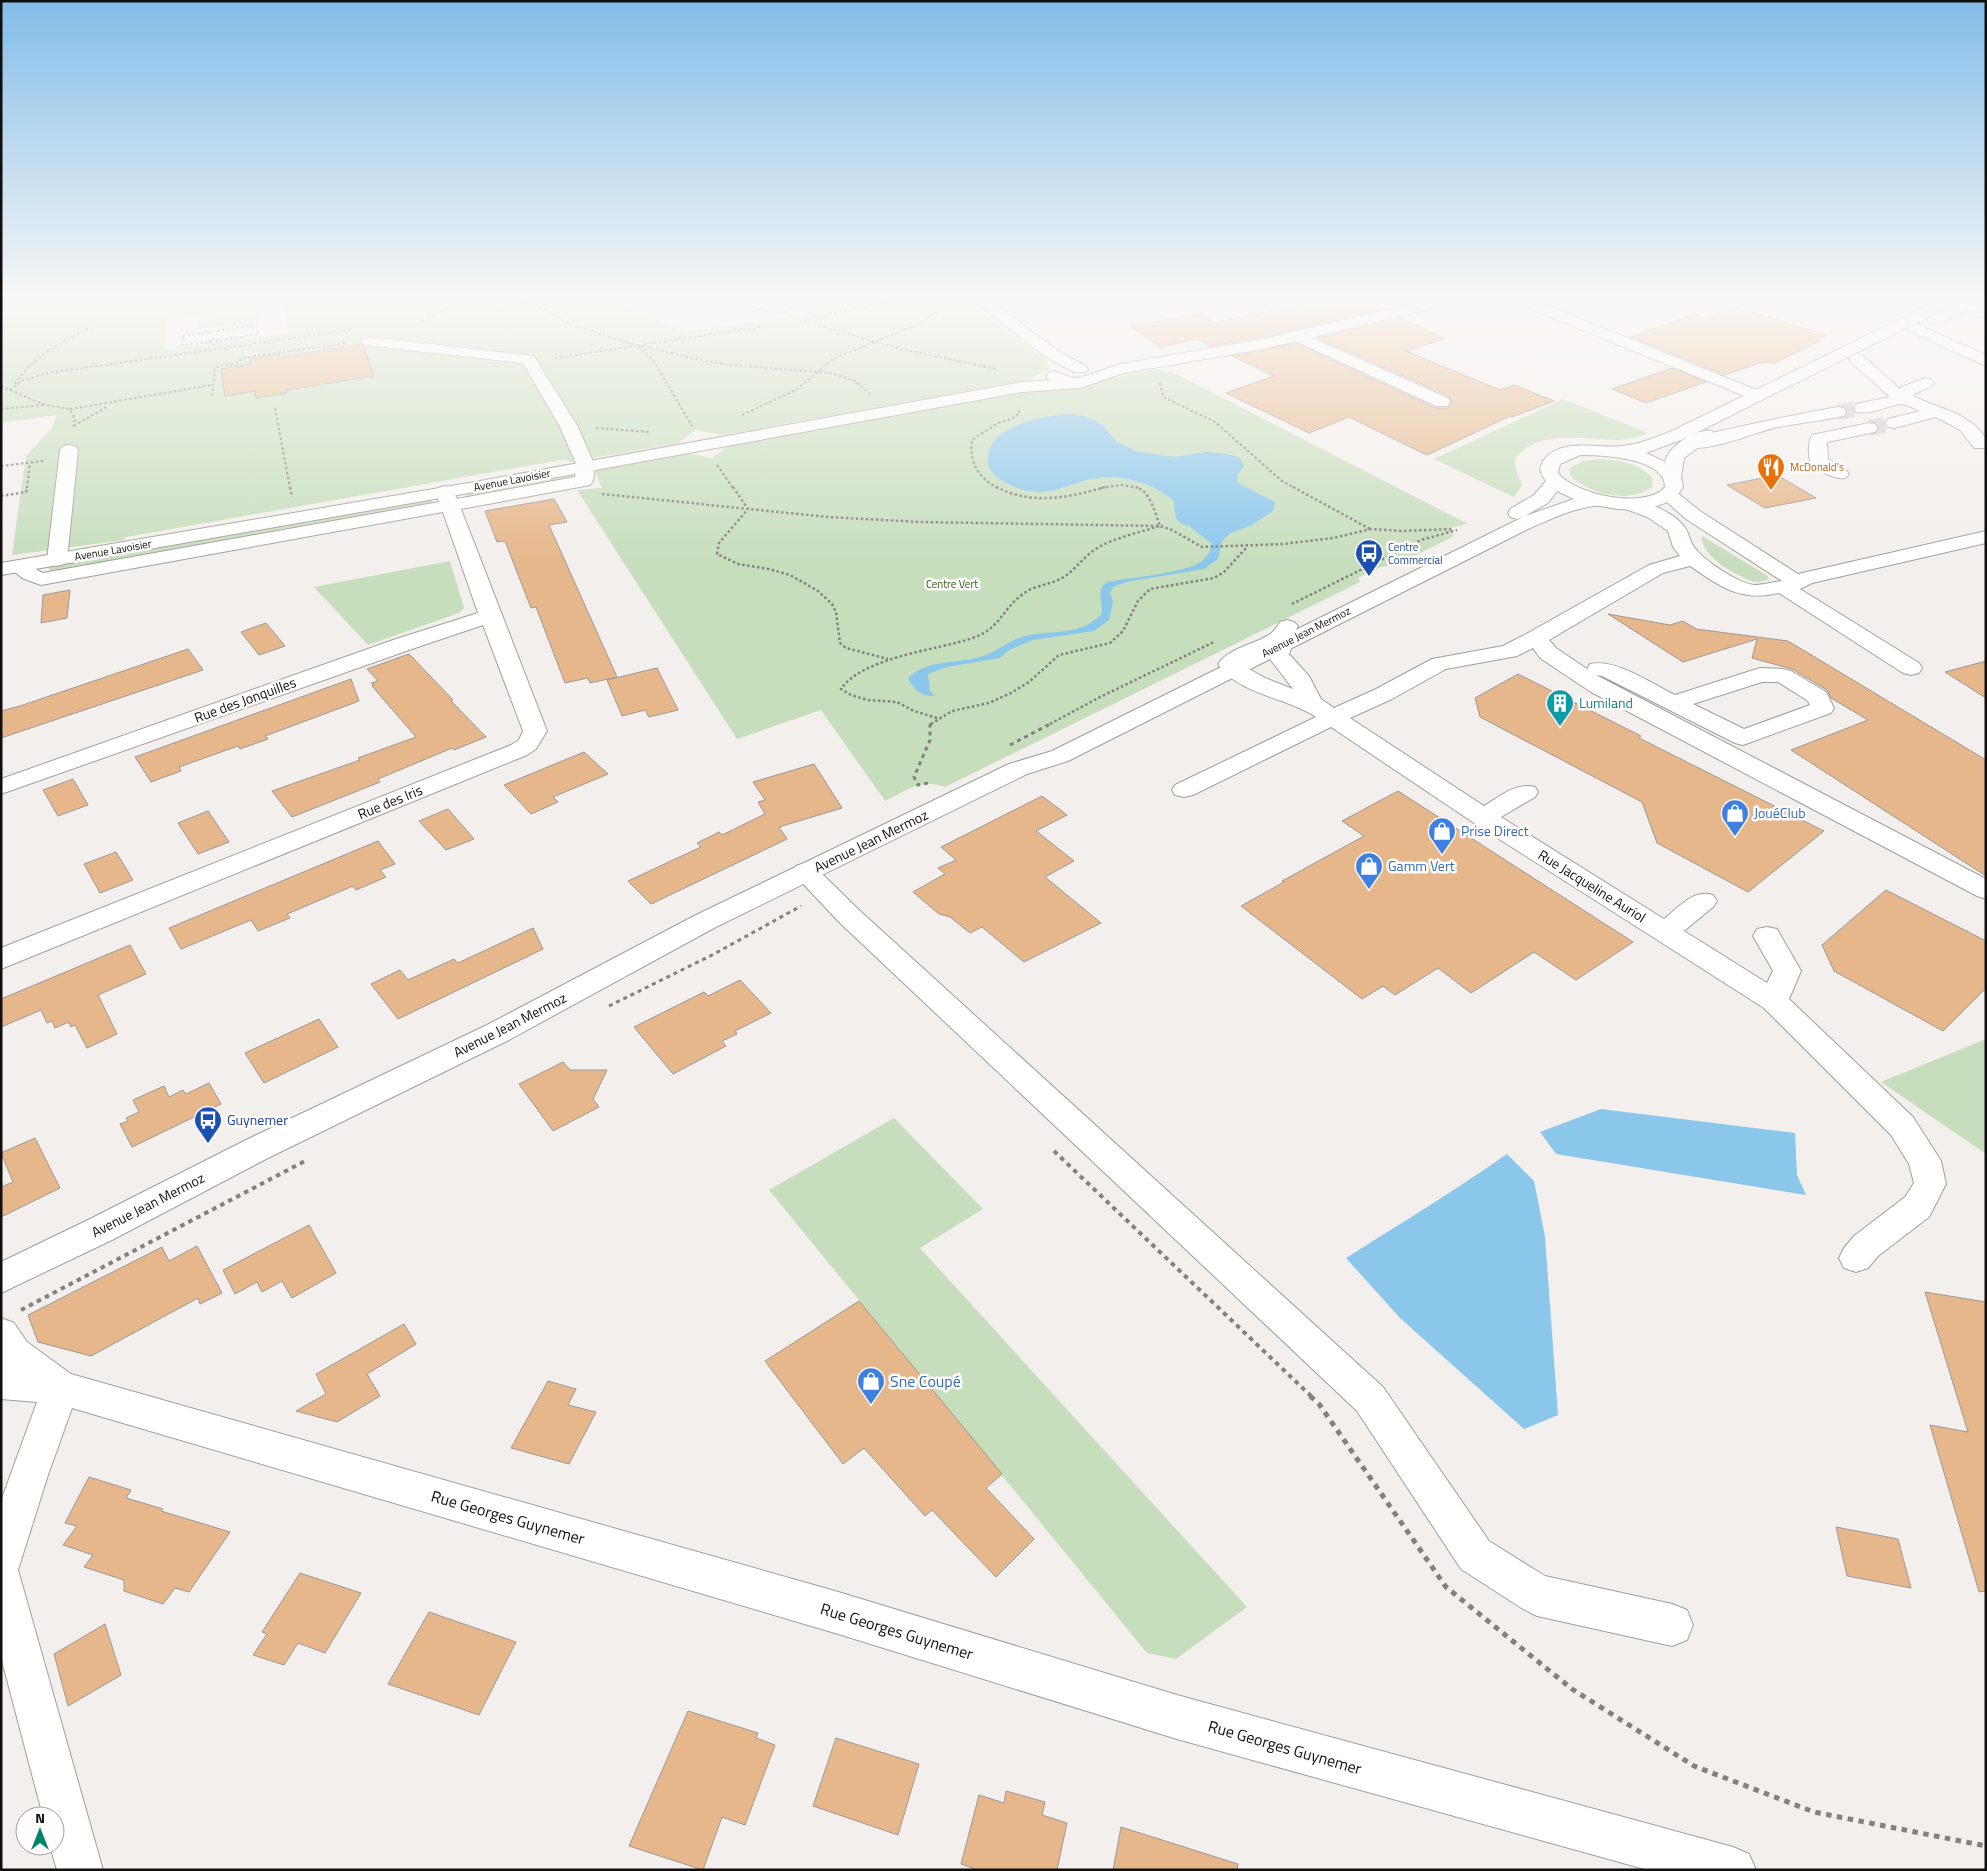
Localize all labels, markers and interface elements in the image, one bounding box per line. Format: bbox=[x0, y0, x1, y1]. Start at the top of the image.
restaurant icon: McDonald's bbox=[1756, 452, 1786, 491]
place label: McDonald's bbox=[1790, 459, 1844, 475]
street label: Avenue Lavoisier bbox=[472, 465, 552, 495]
street label: Avenue Lavoisier bbox=[73, 535, 153, 565]
bus stop icon: Centre Commercial bbox=[1354, 538, 1384, 577]
place label: Centre Commercial bbox=[1388, 539, 1443, 568]
park label: Centre Vert bbox=[926, 576, 978, 592]
street label: Avenue Jean Mermoz bbox=[1259, 603, 1353, 661]
street label: Rue des Jonquilles bbox=[191, 671, 299, 728]
building icon: Lumiland bbox=[1545, 688, 1575, 727]
place label: Lumiland bbox=[1579, 692, 1633, 713]
street label: Rue des Iris bbox=[354, 779, 425, 824]
shop icon: JouéClub bbox=[1720, 798, 1750, 837]
place label: JouéClub bbox=[1754, 802, 1806, 823]
street label: Avenue Jean Mermoz bbox=[810, 804, 931, 877]
shop icon: Prise Direct bbox=[1427, 816, 1457, 855]
place label: Prise Direct bbox=[1461, 820, 1529, 841]
street label: Rue Jacqueline Auriol bbox=[1534, 844, 1650, 927]
shop icon: Gamm Vert bbox=[1354, 851, 1384, 890]
place label: Gamm Vert bbox=[1388, 855, 1455, 876]
street label: Avenue Jean Mermoz bbox=[450, 987, 570, 1062]
bus stop icon: Guynemer bbox=[193, 1105, 223, 1144]
place label: Guynemer bbox=[227, 1109, 288, 1130]
street label: Avenue Jean Mermoz bbox=[88, 1167, 208, 1242]
shop icon: Sne Coupé bbox=[856, 1366, 886, 1405]
place label: Sne Coupé bbox=[890, 1369, 961, 1393]
street label: Rue Georges Guynemer bbox=[428, 1484, 588, 1551]
street label: Rue Georges Guynemer bbox=[818, 1596, 977, 1666]
street label: Rue Georges Guynemer bbox=[1205, 1714, 1365, 1781]
north arrow bbox=[15, 1806, 65, 1856]
text: N bbox=[35, 1807, 45, 1828]

